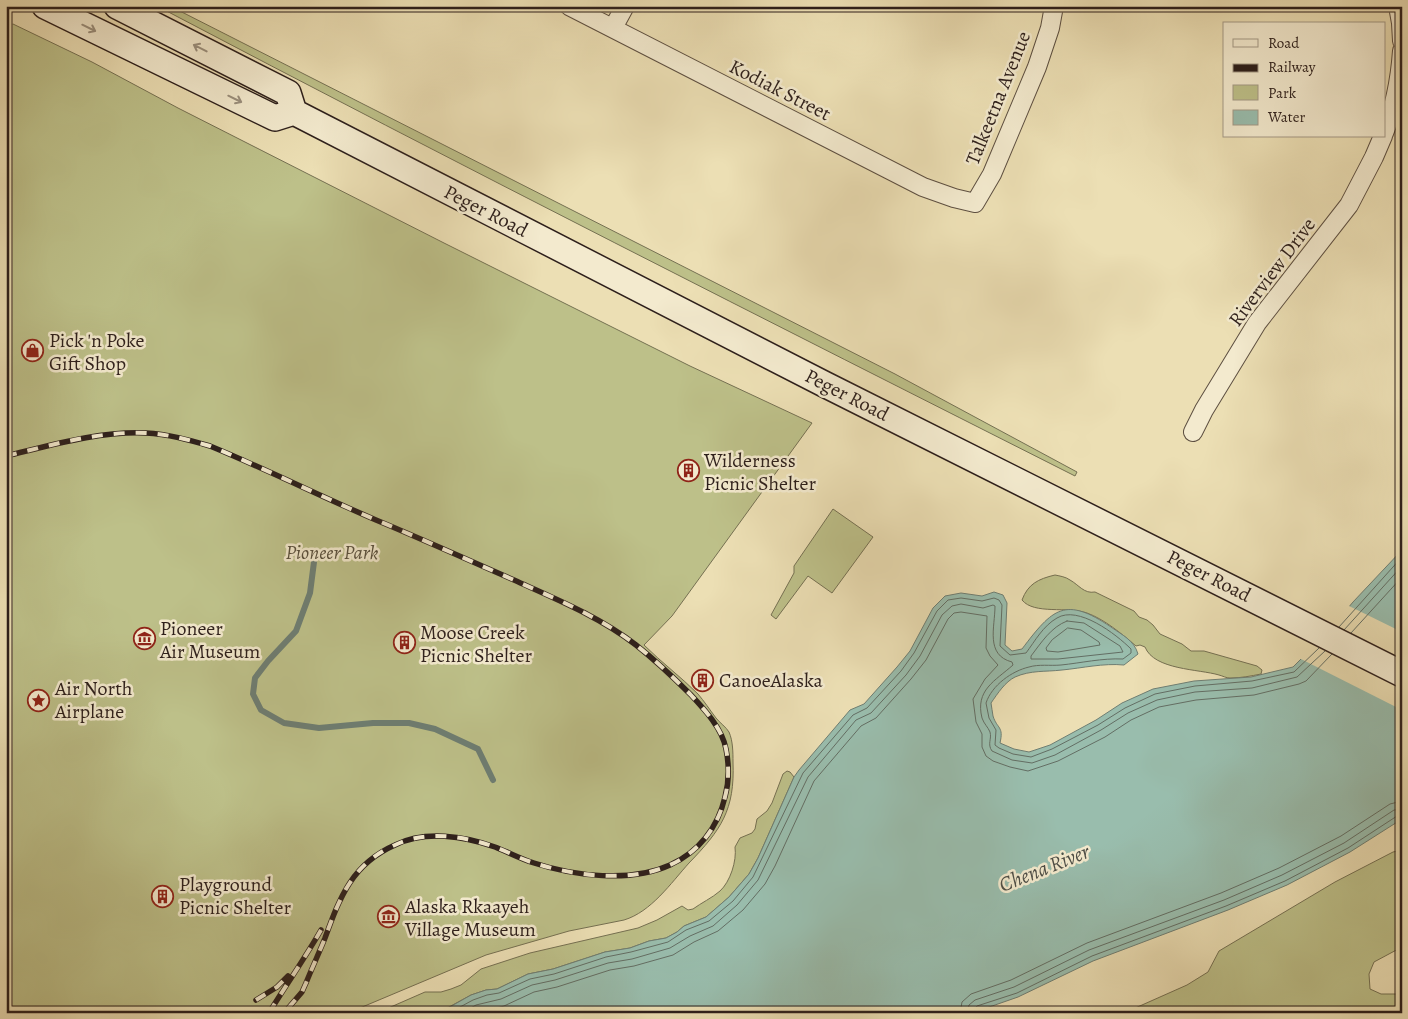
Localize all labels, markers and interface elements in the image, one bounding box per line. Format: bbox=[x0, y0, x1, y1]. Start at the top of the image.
legend bbox=[1223, 22, 1386, 138]
one-way arrow bbox=[81, 23, 96, 33]
street label: Talkeetna Avenue bbox=[959, 27, 1037, 169]
text: Road bbox=[1268, 33, 1300, 53]
one-way arrow bbox=[193, 43, 208, 52]
street label: Kodiak Street bbox=[725, 53, 836, 127]
text: Railway bbox=[1268, 57, 1316, 77]
text: Park bbox=[1268, 83, 1297, 103]
one-way arrow bbox=[227, 94, 242, 104]
text: Water bbox=[1267, 107, 1305, 127]
street label: Peger Road bbox=[439, 178, 533, 244]
street label: Riverview Drive bbox=[1222, 212, 1322, 332]
place label: Pick 'n Poke Gift Shop bbox=[49, 327, 144, 377]
shop icon: Pick 'n Poke Gift Shop bbox=[21, 339, 45, 363]
street label: Peger Road bbox=[800, 362, 894, 428]
place label: Wilderness Picnic Shelter bbox=[703, 447, 816, 497]
building icon: Wilderness Picnic Shelter bbox=[676, 459, 700, 483]
park label: Pioneer Park bbox=[285, 539, 379, 566]
street label: Peger Road bbox=[1162, 543, 1256, 609]
place label: Pioneer Air Museum bbox=[159, 615, 261, 665]
place label: Moose Creek Picnic Shelter bbox=[420, 619, 532, 669]
museum icon: Pioneer Air Museum bbox=[132, 627, 156, 651]
building icon: Moose Creek Picnic Shelter bbox=[392, 631, 416, 655]
place label: CanoeAlaska bbox=[719, 667, 823, 694]
building icon: CanoeAlaska bbox=[691, 668, 715, 692]
place label: Air North Airplane bbox=[54, 675, 133, 725]
place icon: Air North Airplane bbox=[27, 688, 51, 712]
water label: Chena River bbox=[995, 837, 1094, 899]
place label: Playground Picnic Shelter bbox=[179, 871, 291, 921]
building icon: Playground Picnic Shelter bbox=[151, 884, 175, 908]
place label: Alaska Rkaayeh Village Museum bbox=[404, 893, 536, 943]
museum icon: Alaska Rkaayeh Village Museum bbox=[377, 905, 401, 929]

